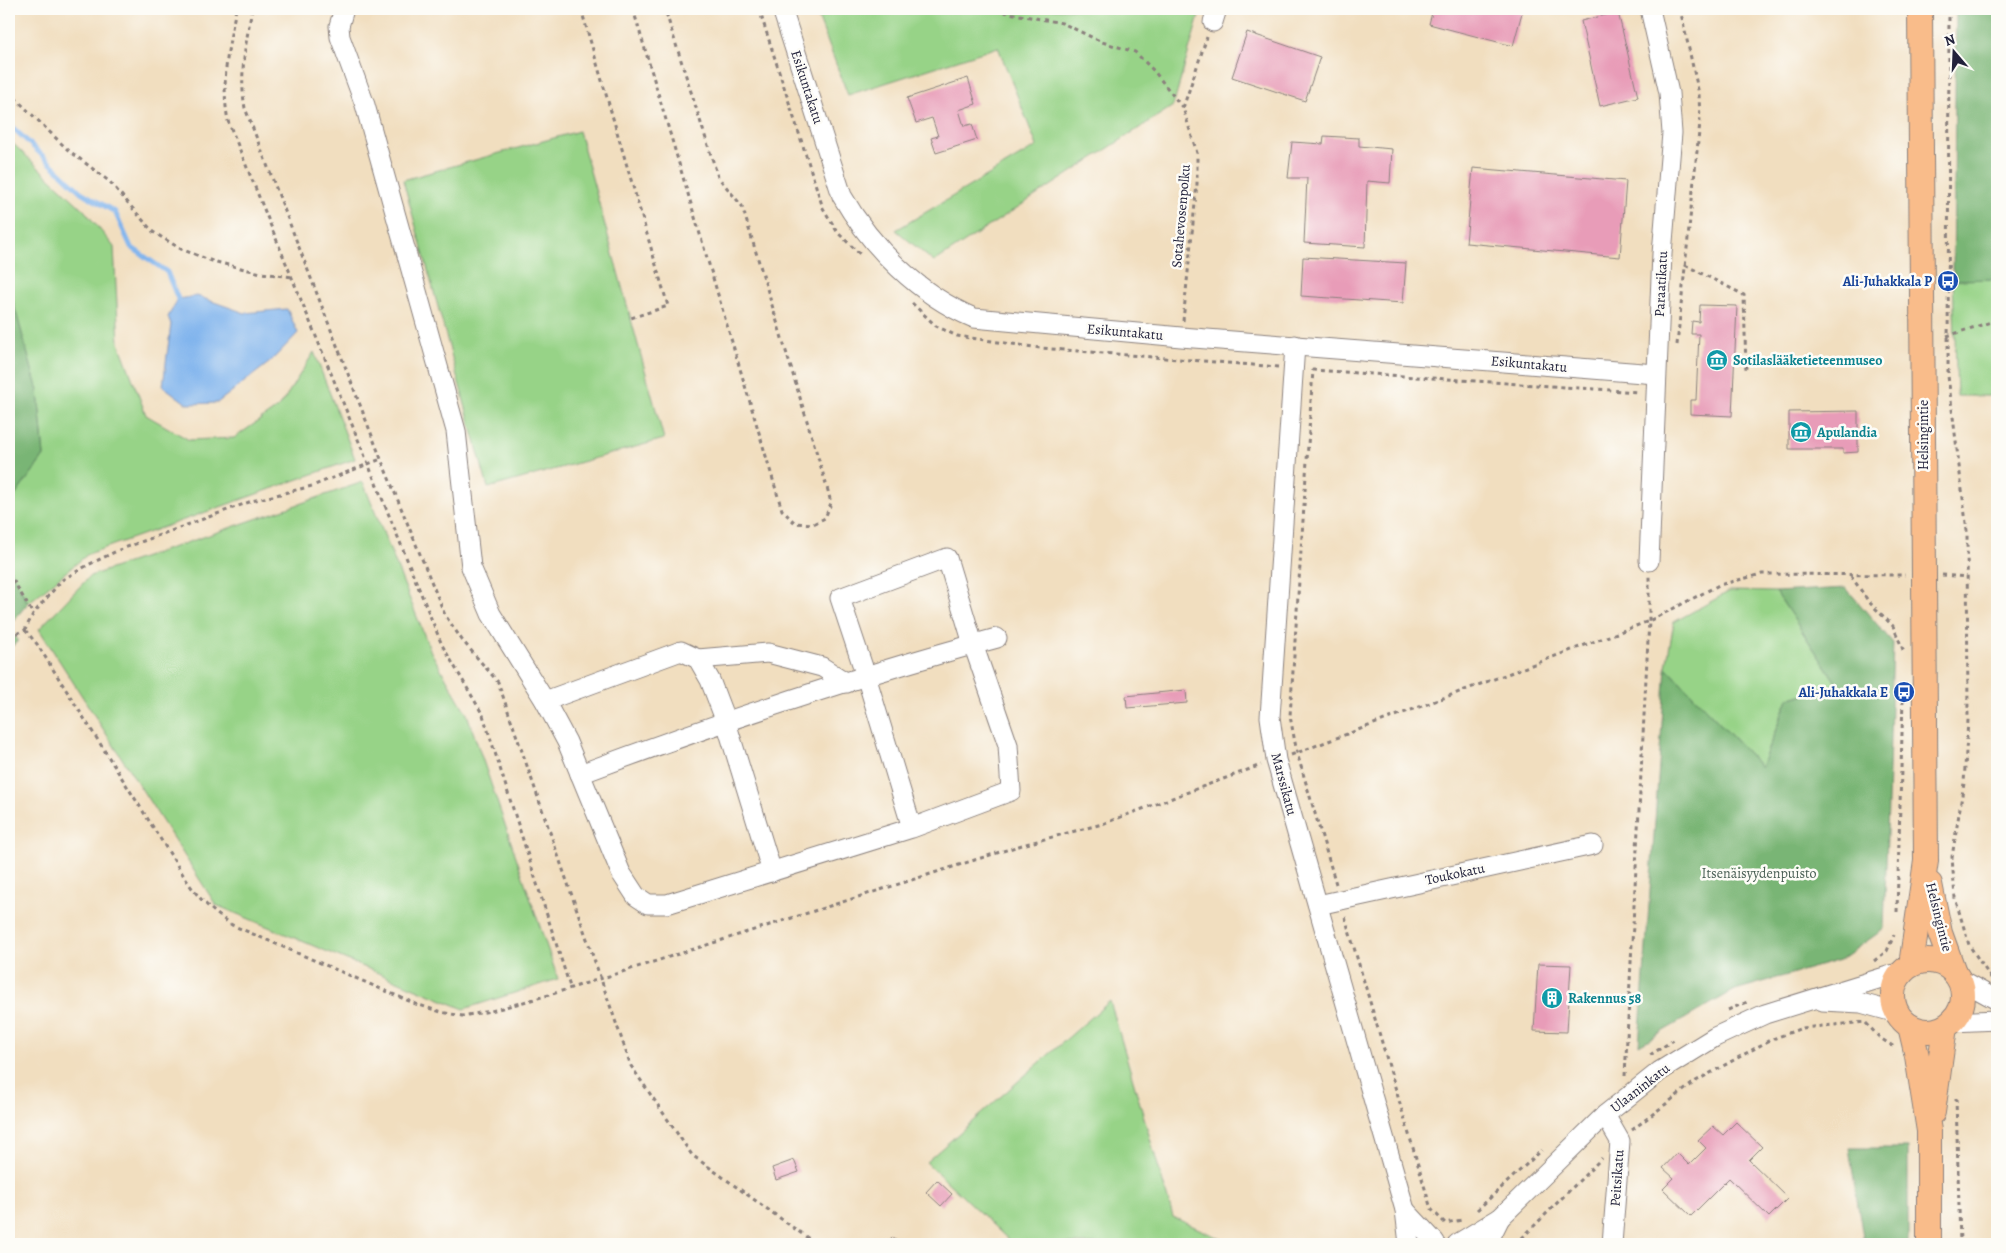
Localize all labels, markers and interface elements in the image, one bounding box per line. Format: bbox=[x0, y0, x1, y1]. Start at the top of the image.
north arrow bbox=[1928, 28, 1978, 78]
text: N bbox=[1942, 30, 1958, 51]
street label: Esikuntakatu bbox=[786, 48, 828, 127]
street label: Sotahevosenpolku bbox=[1167, 163, 1195, 269]
street label: Paraatikatu bbox=[1650, 250, 1672, 318]
bus stop icon: Ali-Juhakkala P bbox=[1936, 269, 1960, 293]
place label: Ali-Juhakkala P bbox=[1842, 272, 1932, 291]
street label: Esikuntakatu bbox=[1086, 319, 1164, 345]
museum icon: Sotilaslääketieteenmuseo bbox=[1705, 348, 1729, 372]
street label: Esikuntakatu bbox=[1490, 351, 1568, 377]
place label: Sotilaslääketieteenmuseo bbox=[1733, 351, 1882, 370]
street label: Helsingintie bbox=[1914, 400, 1933, 470]
museum icon: Apulandia bbox=[1789, 420, 1813, 444]
place label: Apulandia bbox=[1816, 423, 1878, 442]
bus stop icon: Ali-Juhakkala E bbox=[1892, 680, 1916, 704]
place label: Ali-Juhakkala E bbox=[1797, 683, 1888, 702]
street label: Marssikatu bbox=[1267, 751, 1302, 818]
street label: Toukokatu bbox=[1423, 858, 1487, 890]
park label: Itsenäisyydenpuisto bbox=[1701, 864, 1817, 883]
street label: Helsingintie bbox=[1921, 880, 1957, 954]
building icon: Rakennus 58 bbox=[1540, 986, 1564, 1010]
place label: Rakennus 58 bbox=[1568, 989, 1642, 1008]
street label: Ulaaninkatu bbox=[1606, 1058, 1674, 1117]
street label: Peitsikatu bbox=[1606, 1149, 1628, 1207]

